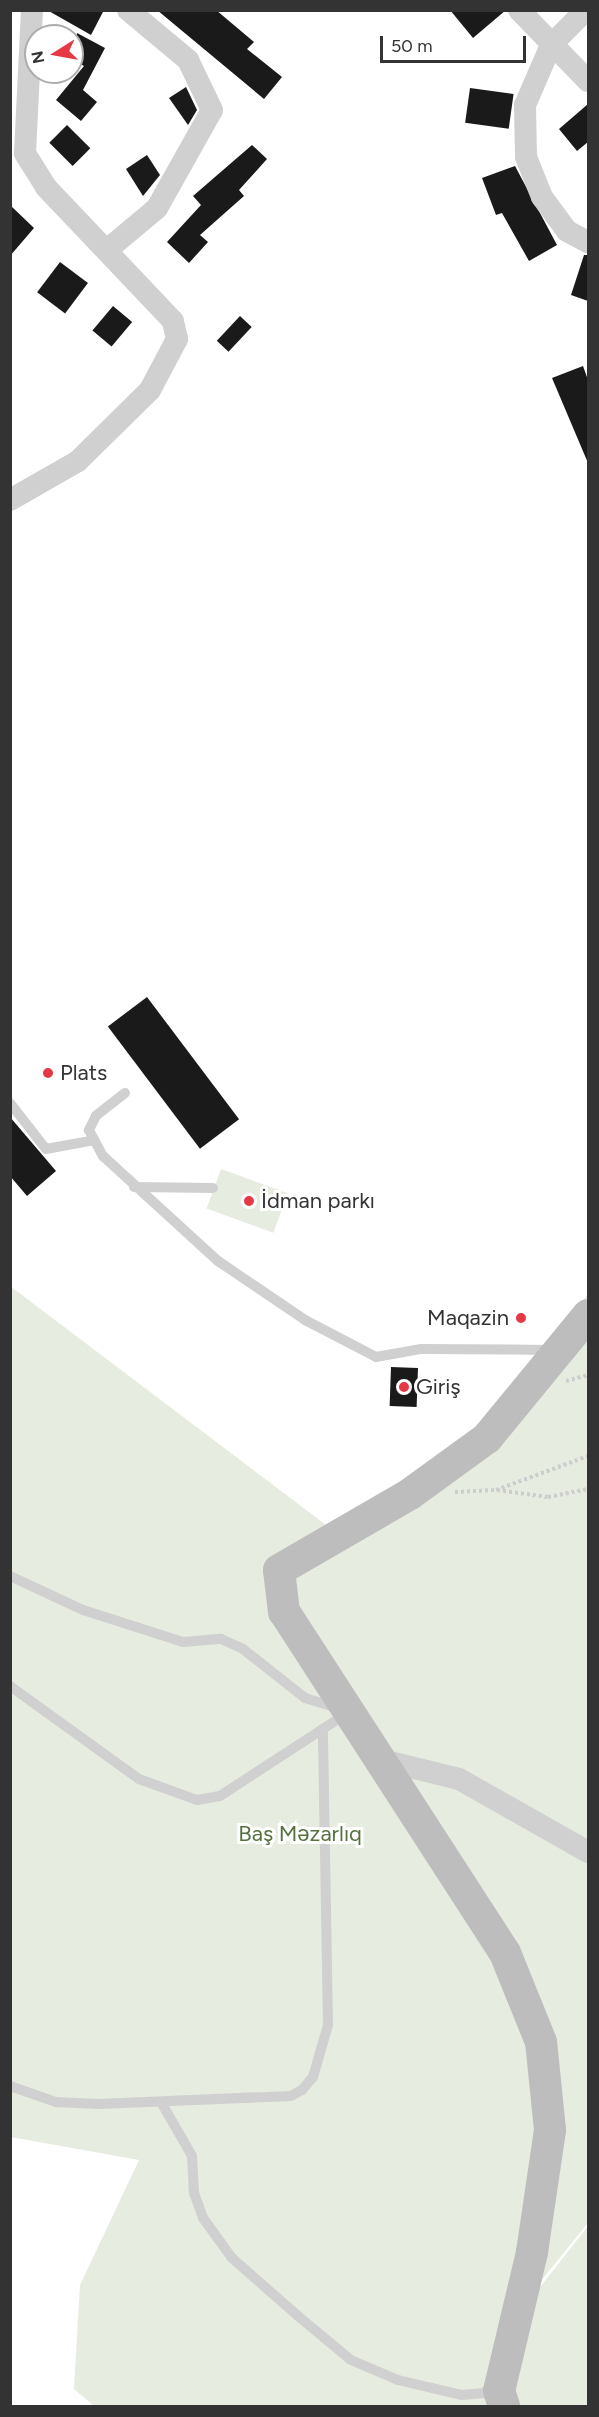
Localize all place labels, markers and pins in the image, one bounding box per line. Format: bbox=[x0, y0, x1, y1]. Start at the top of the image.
place label: Plats bbox=[60, 1060, 107, 1086]
marker: Plats bbox=[41, 1066, 55, 1080]
place label: İdman parkı bbox=[261, 1188, 375, 1214]
marker: İdman parkı bbox=[242, 1194, 256, 1208]
place label: Maqazin bbox=[427, 1305, 509, 1331]
marker: Maqazin bbox=[514, 1311, 528, 1325]
place label: Giriş bbox=[416, 1374, 461, 1400]
marker: Giriş bbox=[397, 1380, 411, 1394]

